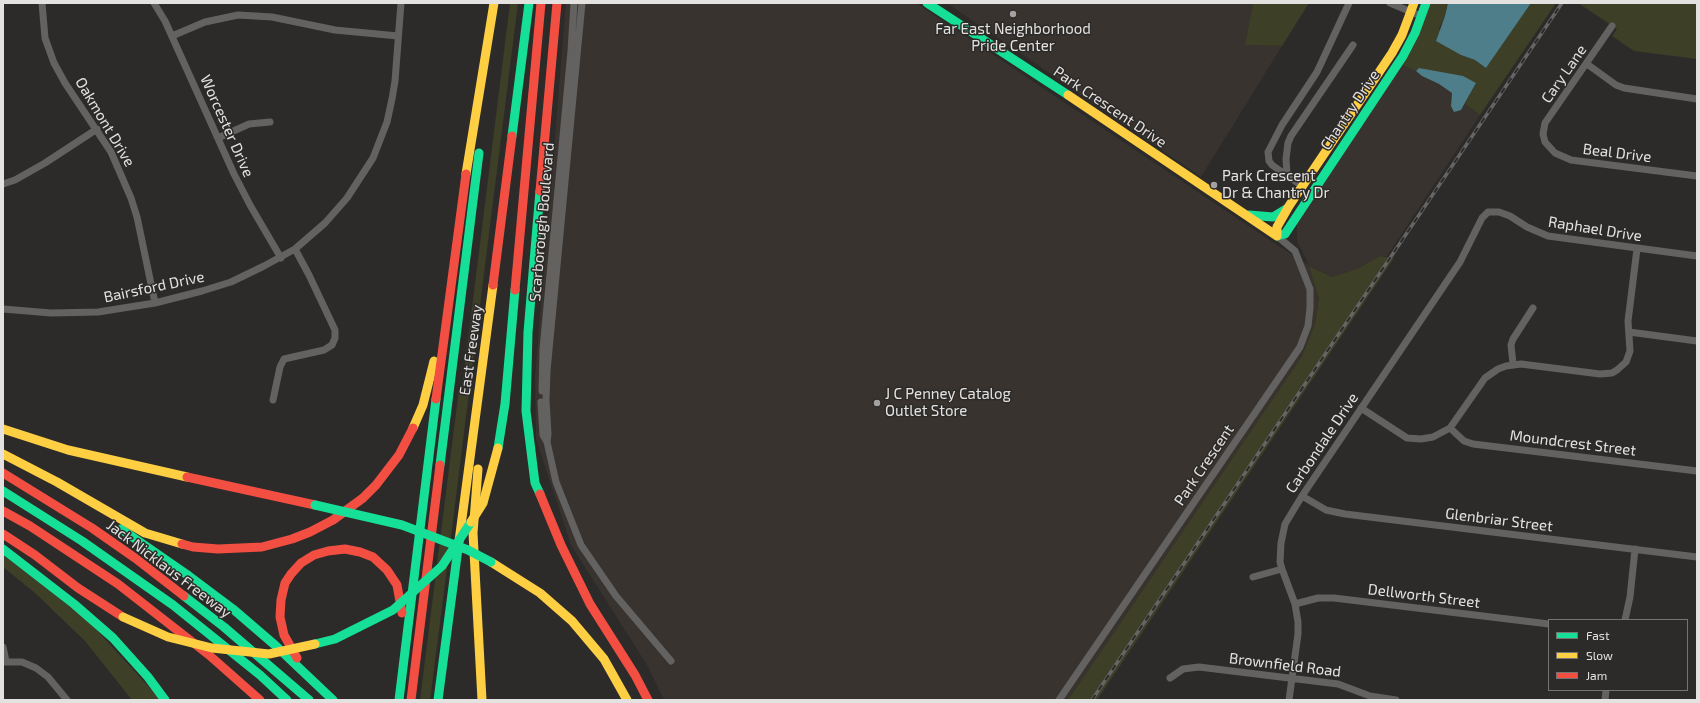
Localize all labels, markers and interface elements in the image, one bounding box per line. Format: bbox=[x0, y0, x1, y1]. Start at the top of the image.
marker: Far East Neighborhood Pride Center bbox=[1008, 9, 1018, 19]
place label: Far East Neighborhood Pride Center bbox=[935, 20, 1091, 55]
street label: Cary Lane bbox=[1537, 41, 1591, 107]
street label: Park Crescent Drive bbox=[1050, 62, 1170, 152]
street label: Chantry Drive bbox=[1317, 66, 1383, 154]
street label: Worcester Drive bbox=[196, 72, 258, 180]
street label: Oakmont Drive bbox=[71, 74, 139, 170]
street label: Beal Drive bbox=[1582, 140, 1652, 166]
street label: Scarborough Boulevard bbox=[526, 142, 558, 302]
place label: Park Crescent Dr & Chantry Dr bbox=[1222, 167, 1329, 202]
marker: Park Crescent Dr & Chantry Dr bbox=[1209, 180, 1219, 190]
street label: Raphael Drive bbox=[1547, 213, 1643, 245]
street label: Bairsford Drive bbox=[102, 268, 206, 306]
street label: East Freeway bbox=[456, 303, 486, 397]
place label: J C Penney Catalog Outlet Store bbox=[885, 385, 1011, 420]
street label: Carbondale Drive bbox=[1282, 390, 1362, 496]
marker: J C Penney Catalog Outlet Store bbox=[872, 398, 882, 408]
street label: Park Crescent bbox=[1170, 421, 1238, 509]
street label: Moundcrest Street bbox=[1509, 426, 1637, 460]
street label: Glenbriar Street bbox=[1444, 504, 1554, 536]
street label: Jack Nicklaus Freeway bbox=[103, 516, 235, 622]
street label: Dellworth Street bbox=[1367, 580, 1481, 612]
legend bbox=[1548, 619, 1688, 691]
text: Fast bbox=[1586, 628, 1609, 642]
text: Slow bbox=[1586, 648, 1613, 662]
street label: Brownfield Road bbox=[1228, 649, 1342, 681]
text: Jam bbox=[1586, 668, 1607, 682]

